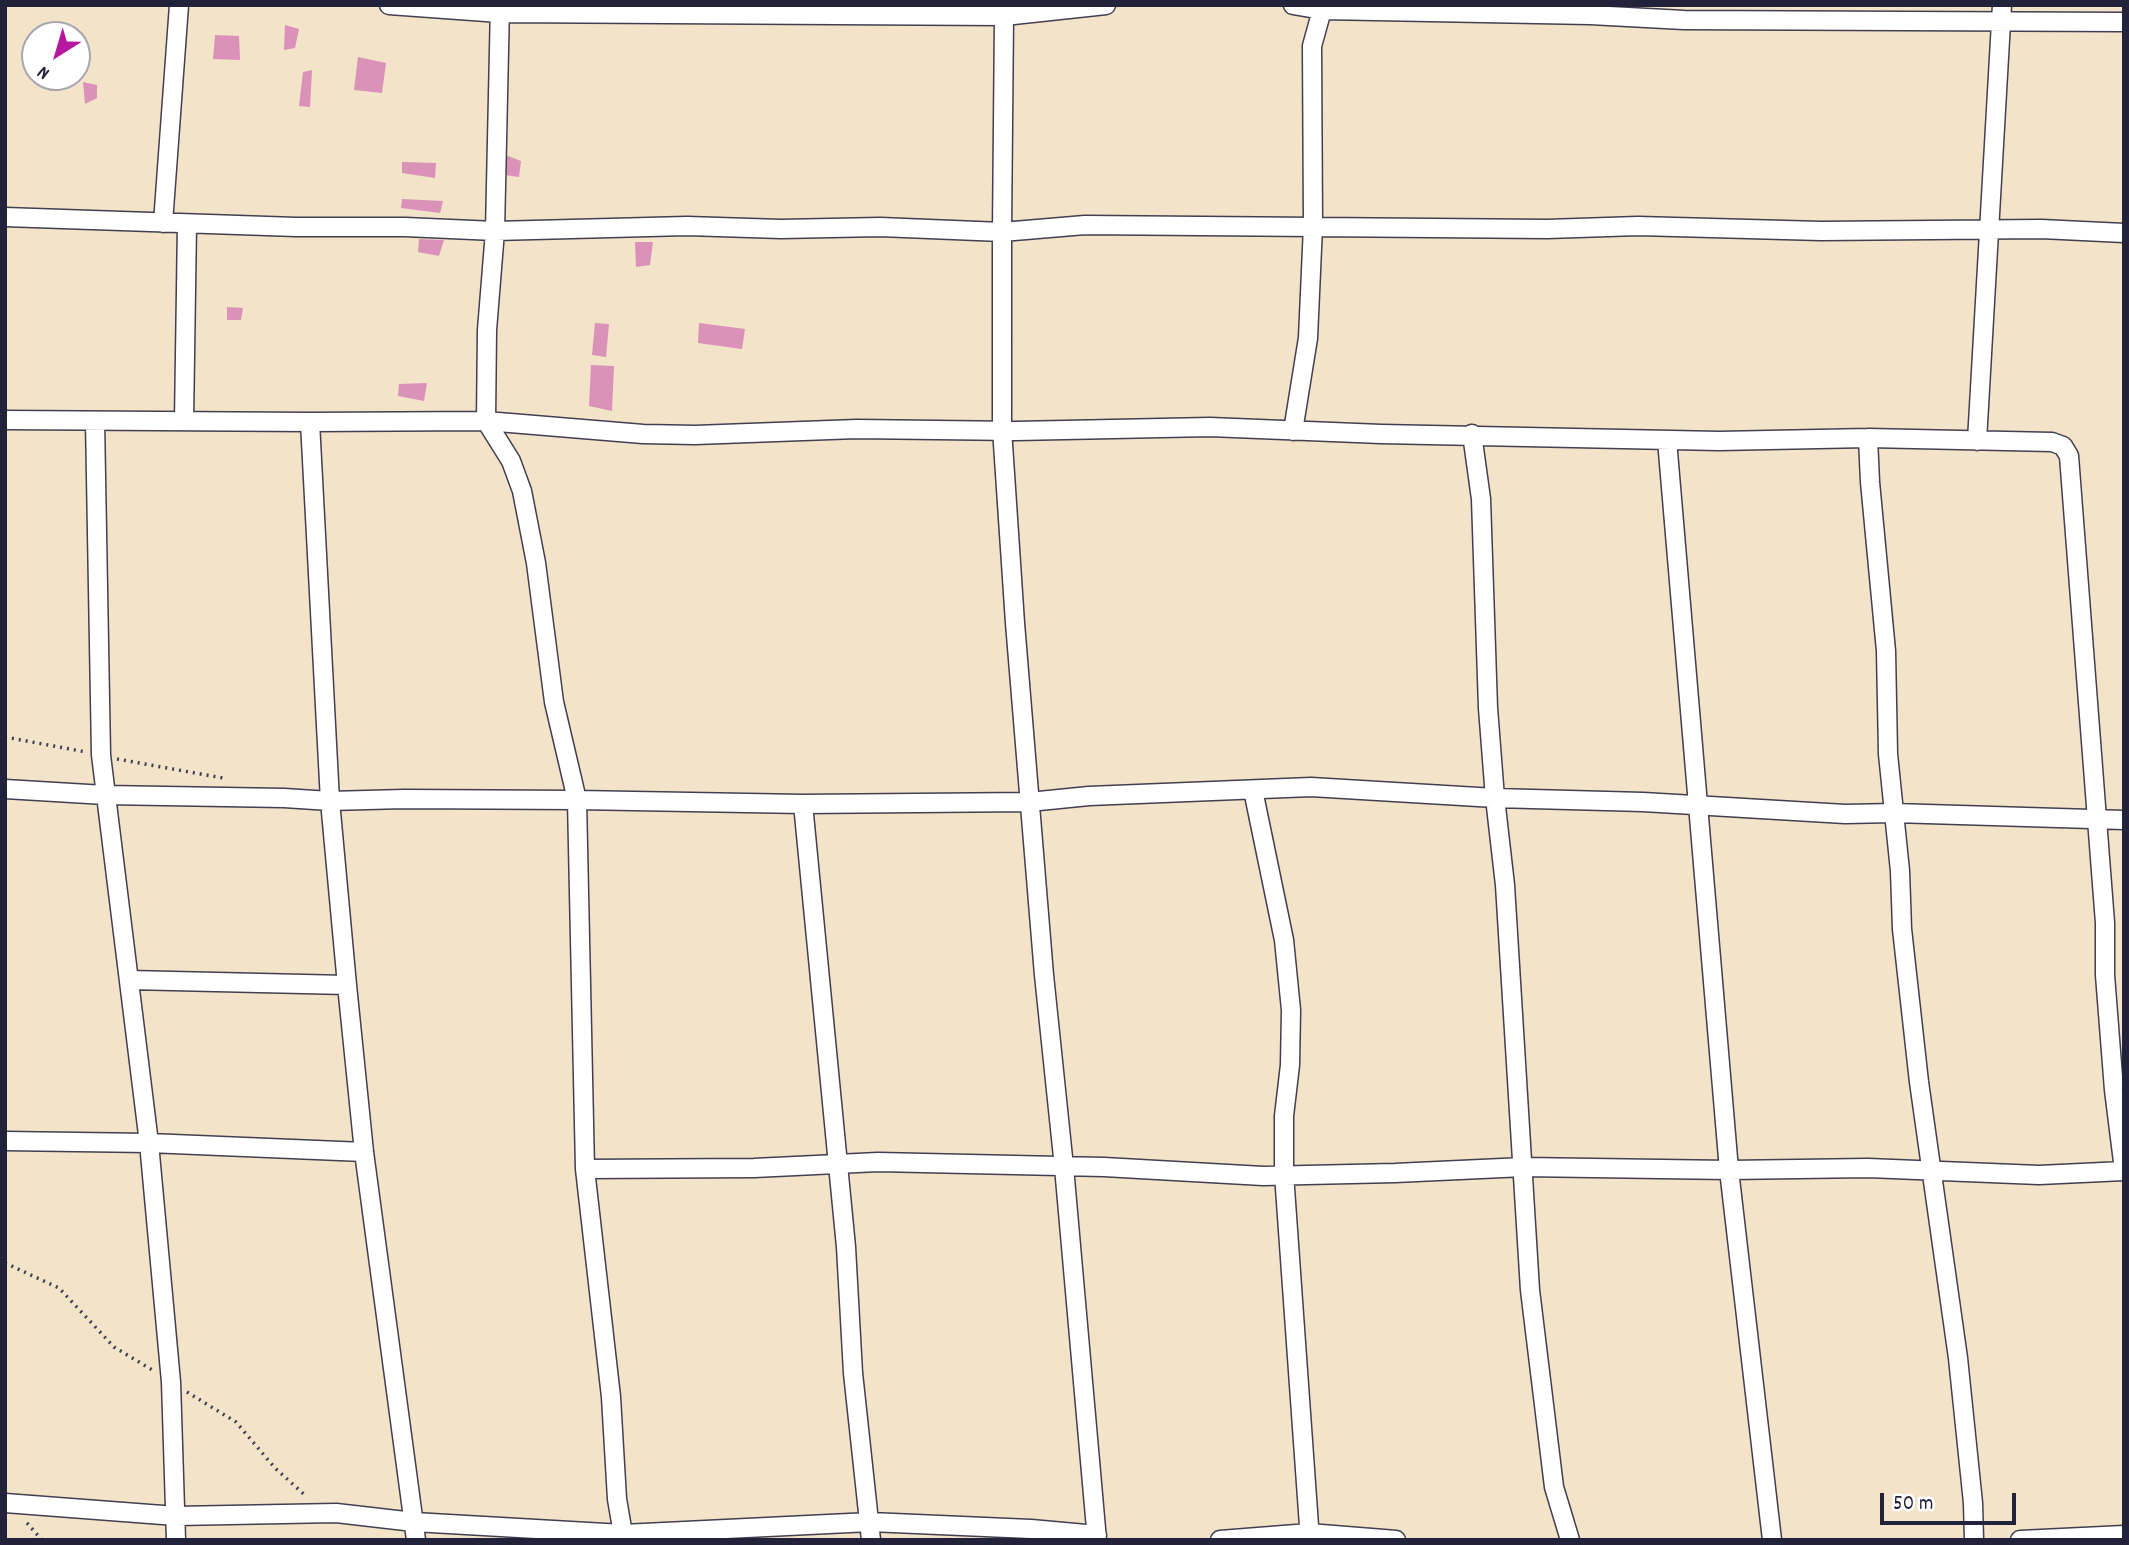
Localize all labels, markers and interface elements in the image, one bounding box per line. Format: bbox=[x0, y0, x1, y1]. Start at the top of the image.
north arrow bbox=[21, 21, 91, 91]
text: N bbox=[32, 58, 56, 85]
scale bar bbox=[1884, 1478, 2021, 1522]
text: 50 m bbox=[1893, 1490, 1933, 1520]

